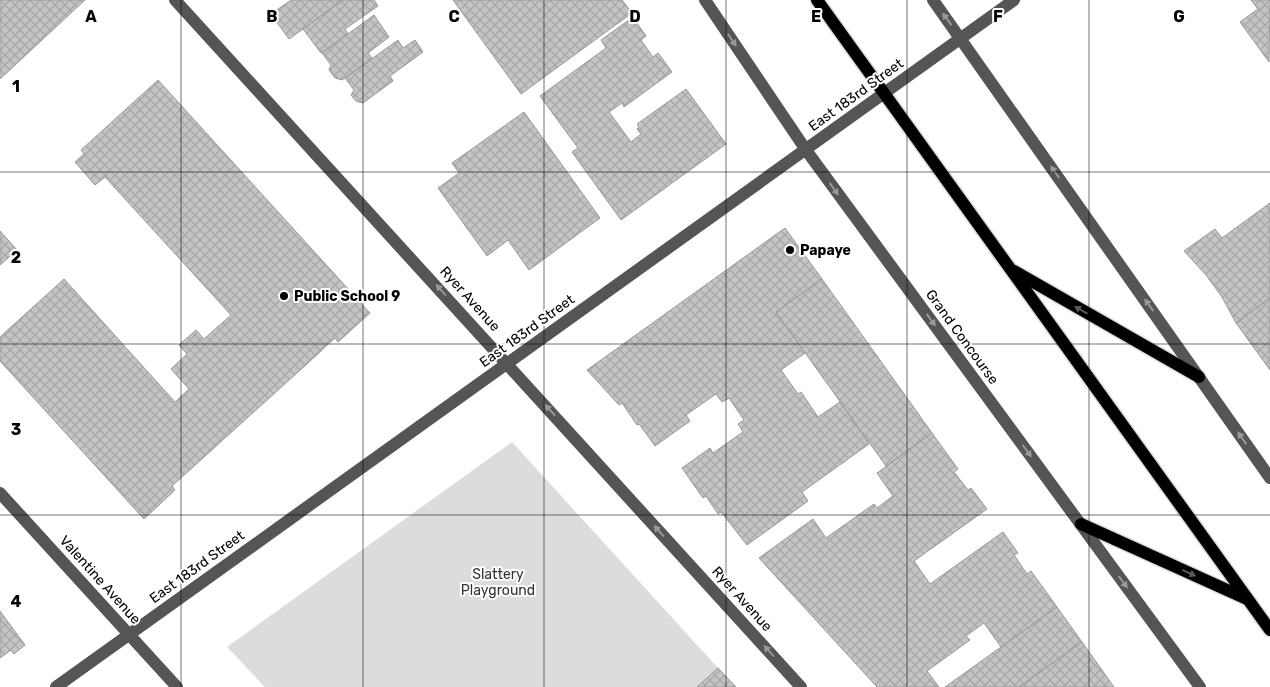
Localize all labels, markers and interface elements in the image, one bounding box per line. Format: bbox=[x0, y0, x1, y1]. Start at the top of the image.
text: A bbox=[85, 7, 97, 26]
text: B bbox=[266, 7, 278, 26]
text: C bbox=[448, 7, 460, 26]
text: D bbox=[629, 7, 641, 26]
text: E bbox=[811, 7, 821, 26]
text: F bbox=[993, 7, 1003, 26]
text: G bbox=[1173, 7, 1185, 26]
one-way arrow bbox=[942, 12, 952, 26]
one-way arrow bbox=[727, 34, 737, 47]
street label: East 183rd Street bbox=[805, 55, 907, 135]
text: 1 bbox=[12, 77, 20, 96]
one-way arrow bbox=[1050, 165, 1060, 179]
one-way arrow bbox=[829, 182, 840, 195]
place label: Papaye bbox=[800, 242, 851, 259]
marker: Papaye bbox=[784, 244, 796, 256]
text: 2 bbox=[11, 248, 21, 267]
street label: Ryer Avenue bbox=[436, 263, 504, 335]
one-way arrow bbox=[435, 285, 447, 297]
street label: Grand Concourse bbox=[922, 286, 1002, 388]
place label: Public School 9 bbox=[294, 288, 400, 305]
marker: Public School 9 bbox=[278, 290, 290, 302]
street label: East 183rd Street bbox=[476, 291, 578, 371]
one-way arrow bbox=[1144, 298, 1154, 312]
one-way arrow bbox=[1075, 305, 1088, 314]
one-way arrow bbox=[925, 313, 936, 326]
one-way arrow bbox=[544, 405, 556, 417]
text: 3 bbox=[11, 420, 21, 439]
one-way arrow bbox=[1237, 431, 1247, 445]
one-way arrow bbox=[1022, 444, 1032, 458]
one-way arrow bbox=[654, 524, 665, 537]
street label: East 183rd Street bbox=[146, 527, 248, 607]
street label: Valentine Avenue bbox=[56, 532, 144, 628]
street label: Ryer Avenue bbox=[708, 563, 776, 635]
park label: Slattery Playground bbox=[461, 566, 535, 599]
one-way arrow bbox=[1182, 570, 1196, 578]
one-way arrow bbox=[1118, 575, 1128, 589]
text: 4 bbox=[11, 592, 22, 611]
one-way arrow bbox=[763, 645, 775, 657]

